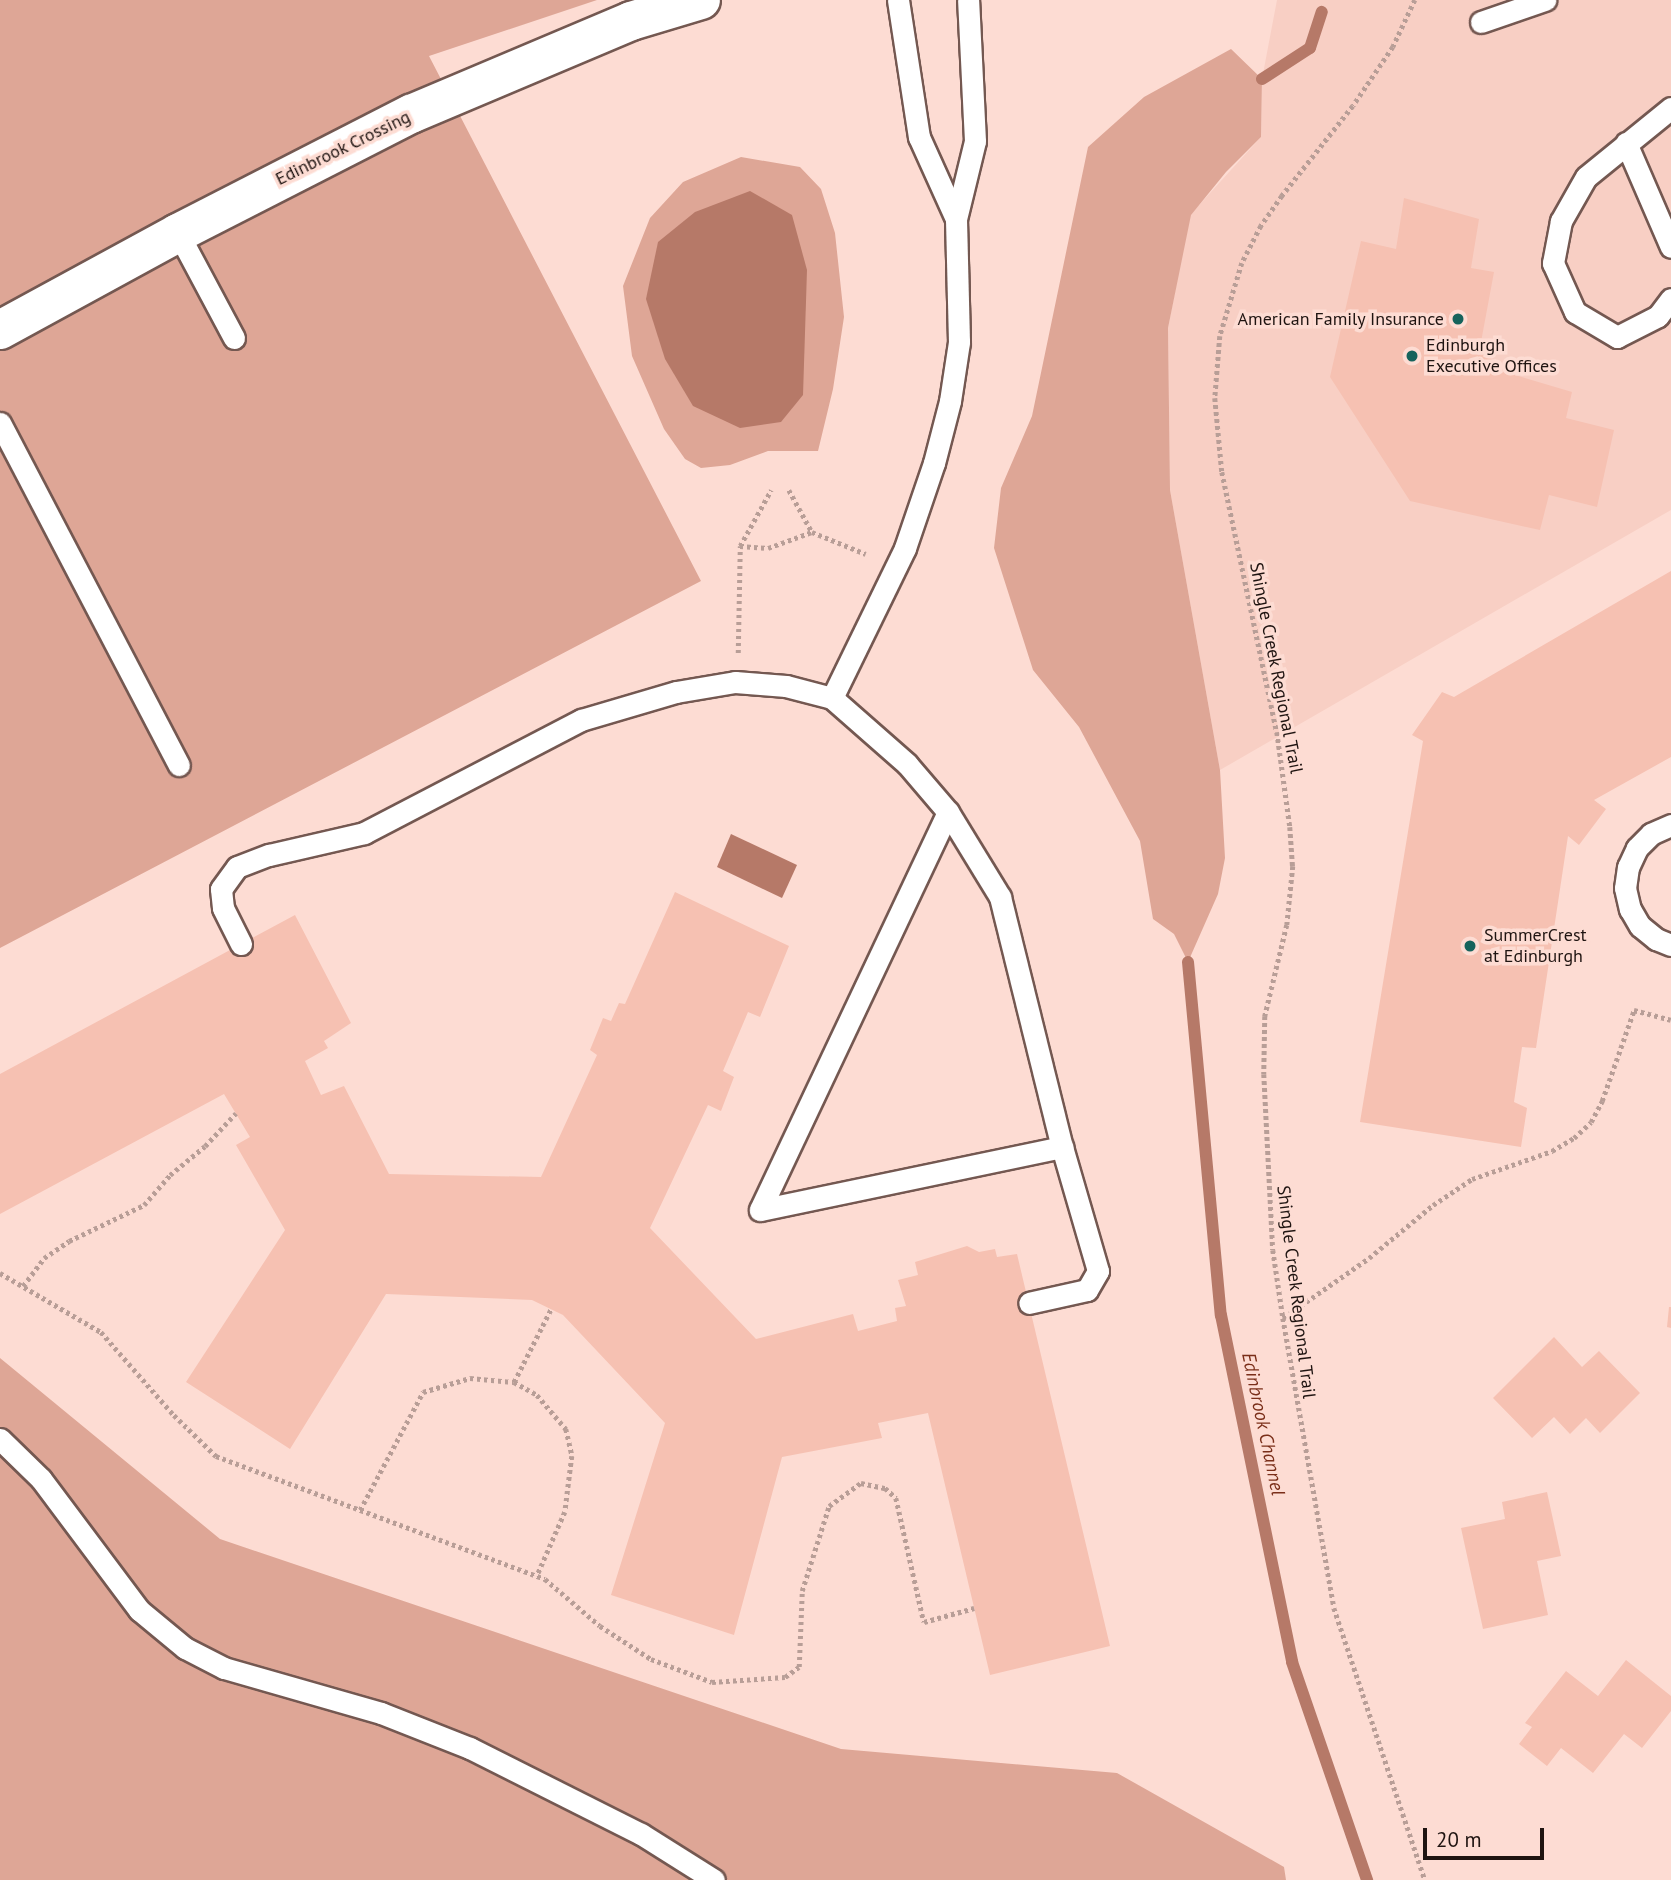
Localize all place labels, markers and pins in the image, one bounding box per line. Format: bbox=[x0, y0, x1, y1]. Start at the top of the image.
place label: American Family Insurance bbox=[1237, 308, 1444, 330]
marker: American Family Insurance bbox=[1450, 311, 1466, 327]
place label: Edinburgh Executive Offices bbox=[1426, 335, 1557, 378]
marker: Edinburgh Executive Offices bbox=[1404, 348, 1420, 364]
place label: SummerCrest at Edinburgh bbox=[1484, 925, 1587, 968]
marker: SummerCrest at Edinburgh bbox=[1462, 938, 1478, 954]

